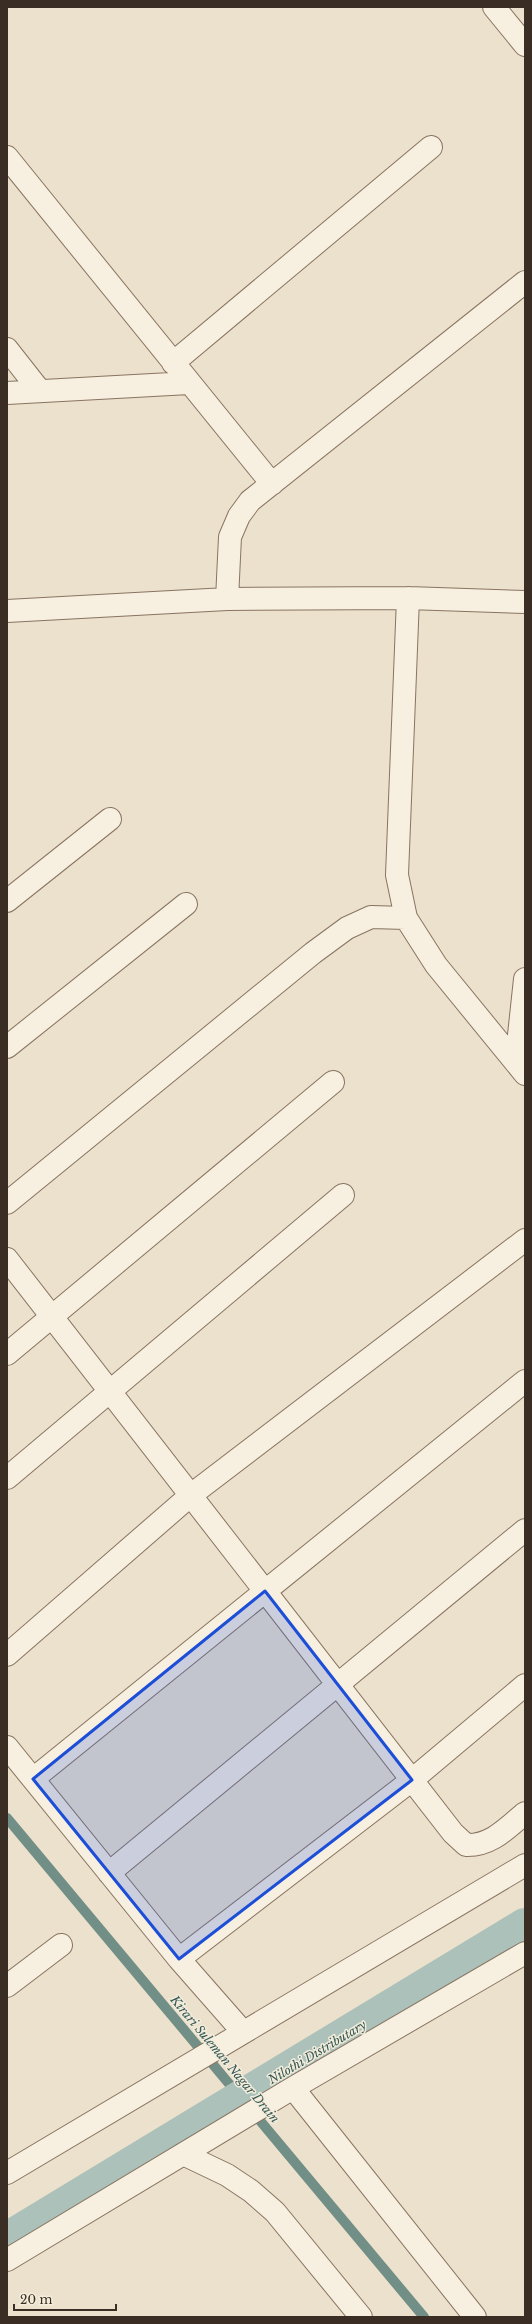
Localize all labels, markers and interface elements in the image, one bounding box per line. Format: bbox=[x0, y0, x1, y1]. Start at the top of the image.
water label: Kirari Suleman Nagar Drain bbox=[167, 1992, 283, 2126]
water label: Nilothi Distributary bbox=[265, 2016, 369, 2088]
scale bar bbox=[14, 2286, 116, 2312]
text: 20 m bbox=[20, 2292, 52, 2307]

